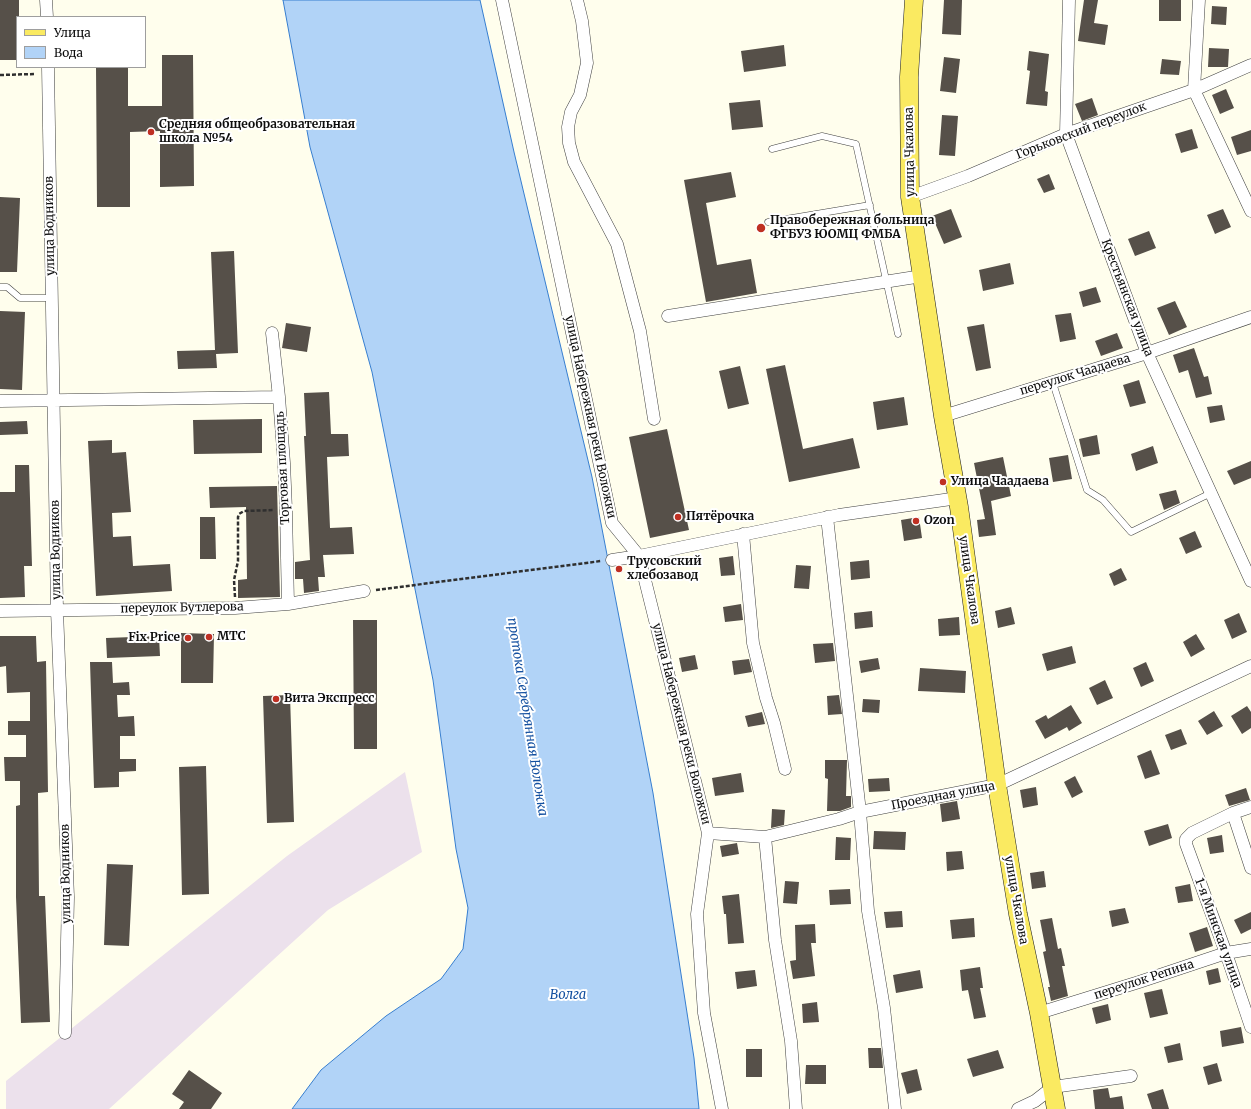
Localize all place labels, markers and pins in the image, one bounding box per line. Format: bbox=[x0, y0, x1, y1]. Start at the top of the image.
place label: Средняя общеобразовательная школа №54 bbox=[159, 118, 355, 146]
marker: Средняя общеобразовательная школа №54 bbox=[146, 127, 156, 137]
place label: Правобережная больница ФГБУЗ ЮОМЦ ФМБА bbox=[770, 214, 934, 242]
marker: Правобережная больница ФГБУЗ ЮОМЦ ФМБА bbox=[755, 222, 767, 234]
place label: Улица Чаадаева bbox=[951, 475, 1049, 489]
marker: Улица Чаадаева bbox=[938, 477, 948, 487]
place label: Пятёрочка bbox=[686, 510, 754, 524]
marker: Пятёрочка bbox=[673, 512, 683, 522]
place label: Ozon bbox=[924, 514, 955, 528]
marker: Ozon bbox=[911, 516, 921, 526]
place label: Трусовский хлебозавод bbox=[627, 555, 702, 583]
marker: Трусовский хлебозавод bbox=[614, 564, 624, 574]
place label: МТС bbox=[217, 630, 246, 644]
place label: Fix Price bbox=[128, 631, 180, 645]
marker: МТС bbox=[204, 632, 214, 642]
marker: Fix Price bbox=[183, 633, 193, 643]
place label: Вита Экспресс bbox=[284, 692, 374, 706]
marker: Вита Экспресс bbox=[271, 694, 281, 704]

